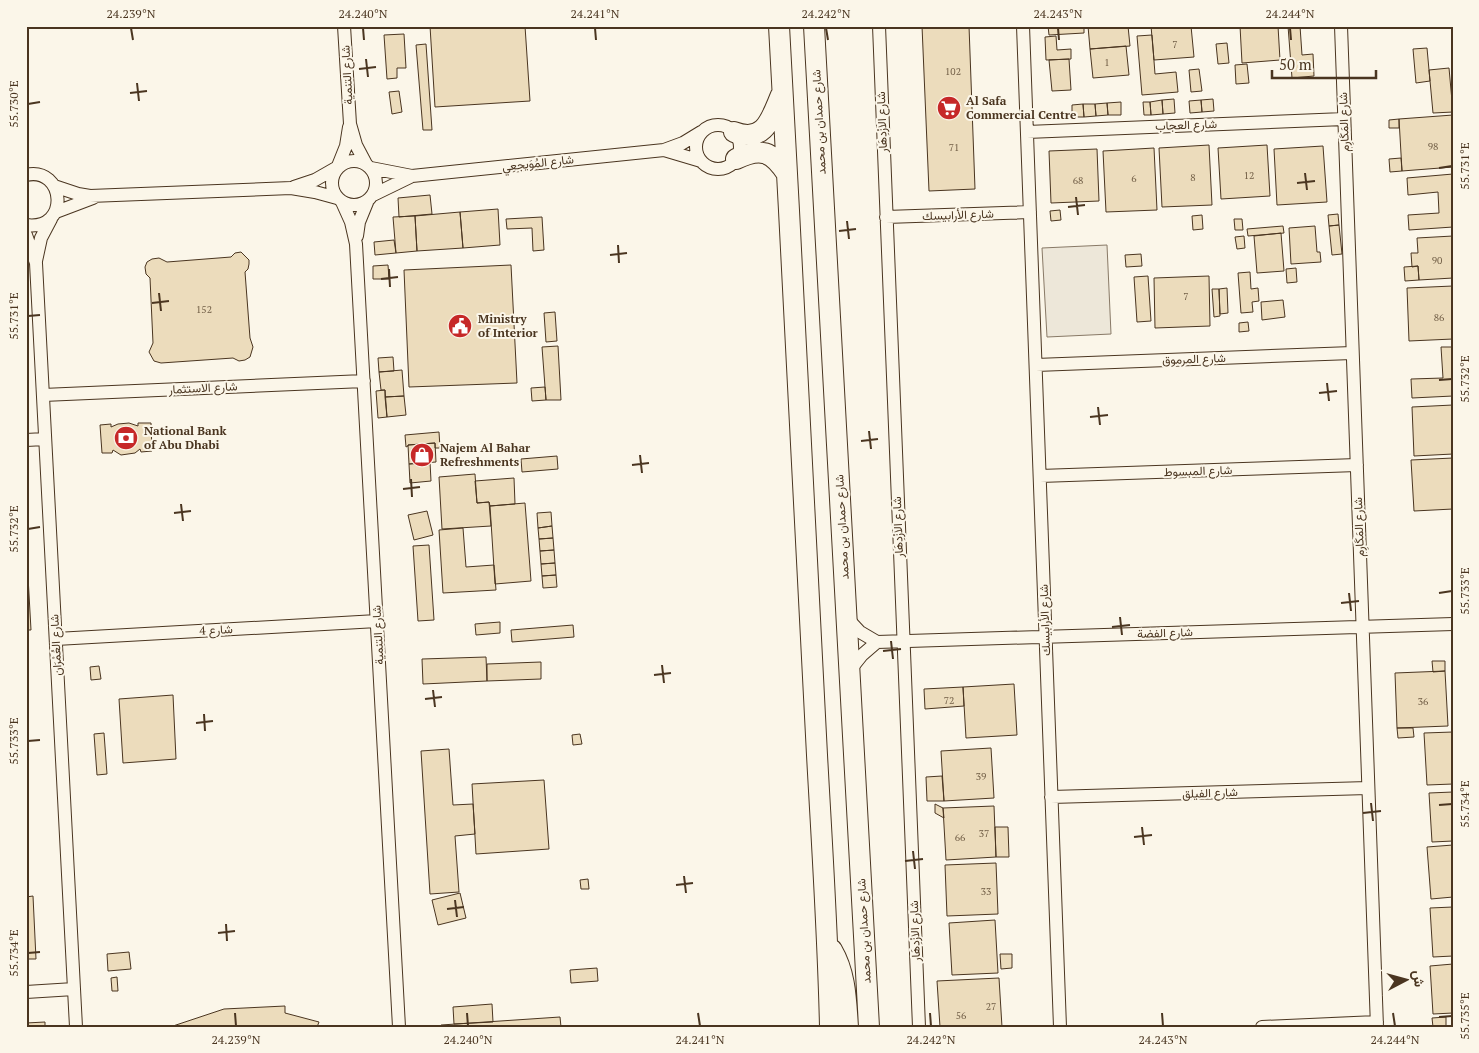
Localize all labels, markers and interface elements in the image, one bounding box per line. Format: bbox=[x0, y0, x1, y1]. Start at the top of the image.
text: 24.239°N bbox=[106, 6, 156, 21]
text: 24.240°N bbox=[338, 6, 388, 21]
text: 24.241°N bbox=[570, 6, 620, 21]
text: 24.242°N bbox=[801, 6, 851, 21]
text: 24.243°N bbox=[1033, 6, 1083, 21]
text: 24.244°N bbox=[1265, 6, 1315, 21]
house number: 7 bbox=[1172, 38, 1178, 51]
street label: شارع التنمية bbox=[337, 45, 358, 105]
scale bar bbox=[1272, 48, 1375, 80]
text: 50 m bbox=[1279, 54, 1312, 74]
house number: 1 bbox=[1104, 56, 1110, 69]
house number: 102 bbox=[945, 65, 961, 78]
street label: شارع حمدان بن محمد bbox=[808, 69, 831, 175]
text: 55.730°E bbox=[6, 80, 21, 128]
street label: شارع الازْدِهَار bbox=[873, 91, 892, 154]
street label: شارع المَكَارِم bbox=[1335, 92, 1354, 152]
place label: Al Safa Commercial Centre bbox=[966, 93, 1077, 122]
supermarket icon: Al Safa Commercial Centre bbox=[936, 95, 962, 121]
street label: شارع العجاب bbox=[1155, 116, 1217, 135]
house number: 98 bbox=[1428, 140, 1438, 153]
house number: 71 bbox=[949, 141, 959, 154]
text: 55.731°E bbox=[1457, 142, 1472, 190]
street label: شارع المُوَيجعِي bbox=[501, 151, 575, 177]
house number: 12 bbox=[1244, 169, 1254, 182]
house number: 8 bbox=[1190, 171, 1196, 184]
house number: 6 bbox=[1131, 172, 1137, 185]
house number: 68 bbox=[1073, 174, 1083, 187]
street label: شارع الأرابيسك bbox=[922, 206, 994, 225]
house number: 90 bbox=[1432, 254, 1442, 267]
house number: 7 bbox=[1183, 290, 1189, 303]
text: 55.731°E bbox=[6, 292, 21, 340]
house number: 152 bbox=[196, 303, 212, 316]
place label: Ministry of Interior bbox=[478, 311, 539, 340]
house number: 86 bbox=[1434, 311, 1445, 324]
public building icon: Ministry of Interior bbox=[447, 313, 473, 339]
street label: شارع المرموق bbox=[1162, 350, 1226, 369]
text: 55.732°E bbox=[1457, 355, 1472, 403]
street label: شارع الاستثمار bbox=[167, 378, 238, 399]
place label: National Bank of Abu Dhabi bbox=[144, 423, 227, 452]
bank icon: National Bank of Abu Dhabi bbox=[113, 425, 139, 451]
place label: Najem Al Bahar Refreshments bbox=[440, 440, 531, 469]
shop icon: Najem Al Bahar Refreshments bbox=[409, 442, 435, 468]
street label: شارع المبسوط bbox=[1163, 462, 1233, 481]
street label: شارع حمدان بن محمد bbox=[831, 474, 854, 580]
street label: شارع الازْدِهَار bbox=[889, 496, 908, 559]
street label: شارع المَكَارِم bbox=[1350, 497, 1369, 557]
text: 55.732°E bbox=[6, 505, 21, 553]
text: 55.733°E bbox=[1457, 567, 1472, 615]
street label: شارع الأرابيسك bbox=[1036, 584, 1055, 656]
street label: شارع التنمية bbox=[368, 605, 389, 665]
street label: شارع العُمْرَان bbox=[46, 614, 67, 676]
street label: شارع 4 bbox=[199, 621, 233, 640]
street label: شارع الفضة bbox=[1137, 624, 1193, 643]
house number: 72 bbox=[944, 694, 954, 707]
house number: 36 bbox=[1418, 695, 1429, 708]
text: 55.733°E bbox=[6, 717, 21, 765]
house number: 39 bbox=[976, 770, 986, 783]
text: 55.734°E bbox=[1457, 780, 1472, 828]
street label: شارع الفيلق bbox=[1182, 784, 1238, 803]
house number: 37 bbox=[979, 827, 989, 840]
house number: 66 bbox=[955, 831, 966, 844]
street label: شارع حمدان بن محمد bbox=[853, 878, 876, 984]
house number: 33 bbox=[981, 885, 991, 898]
street label: شارع الازْدِهَار bbox=[906, 900, 925, 963]
text: 55.734°E bbox=[6, 929, 21, 977]
north arrow bbox=[1382, 956, 1432, 1006]
text: ش bbox=[1409, 969, 1430, 988]
text: 55.735°E bbox=[1457, 992, 1472, 1040]
house number: 27 bbox=[986, 1000, 996, 1013]
house number: 56 bbox=[956, 1009, 967, 1022]
text: 24.239°N bbox=[211, 1032, 261, 1047]
text: 24.240°N bbox=[443, 1032, 493, 1047]
text: 24.241°N bbox=[675, 1032, 725, 1047]
text: 24.242°N bbox=[906, 1032, 956, 1047]
text: 24.243°N bbox=[1138, 1032, 1188, 1047]
text: 24.244°N bbox=[1370, 1032, 1420, 1047]

